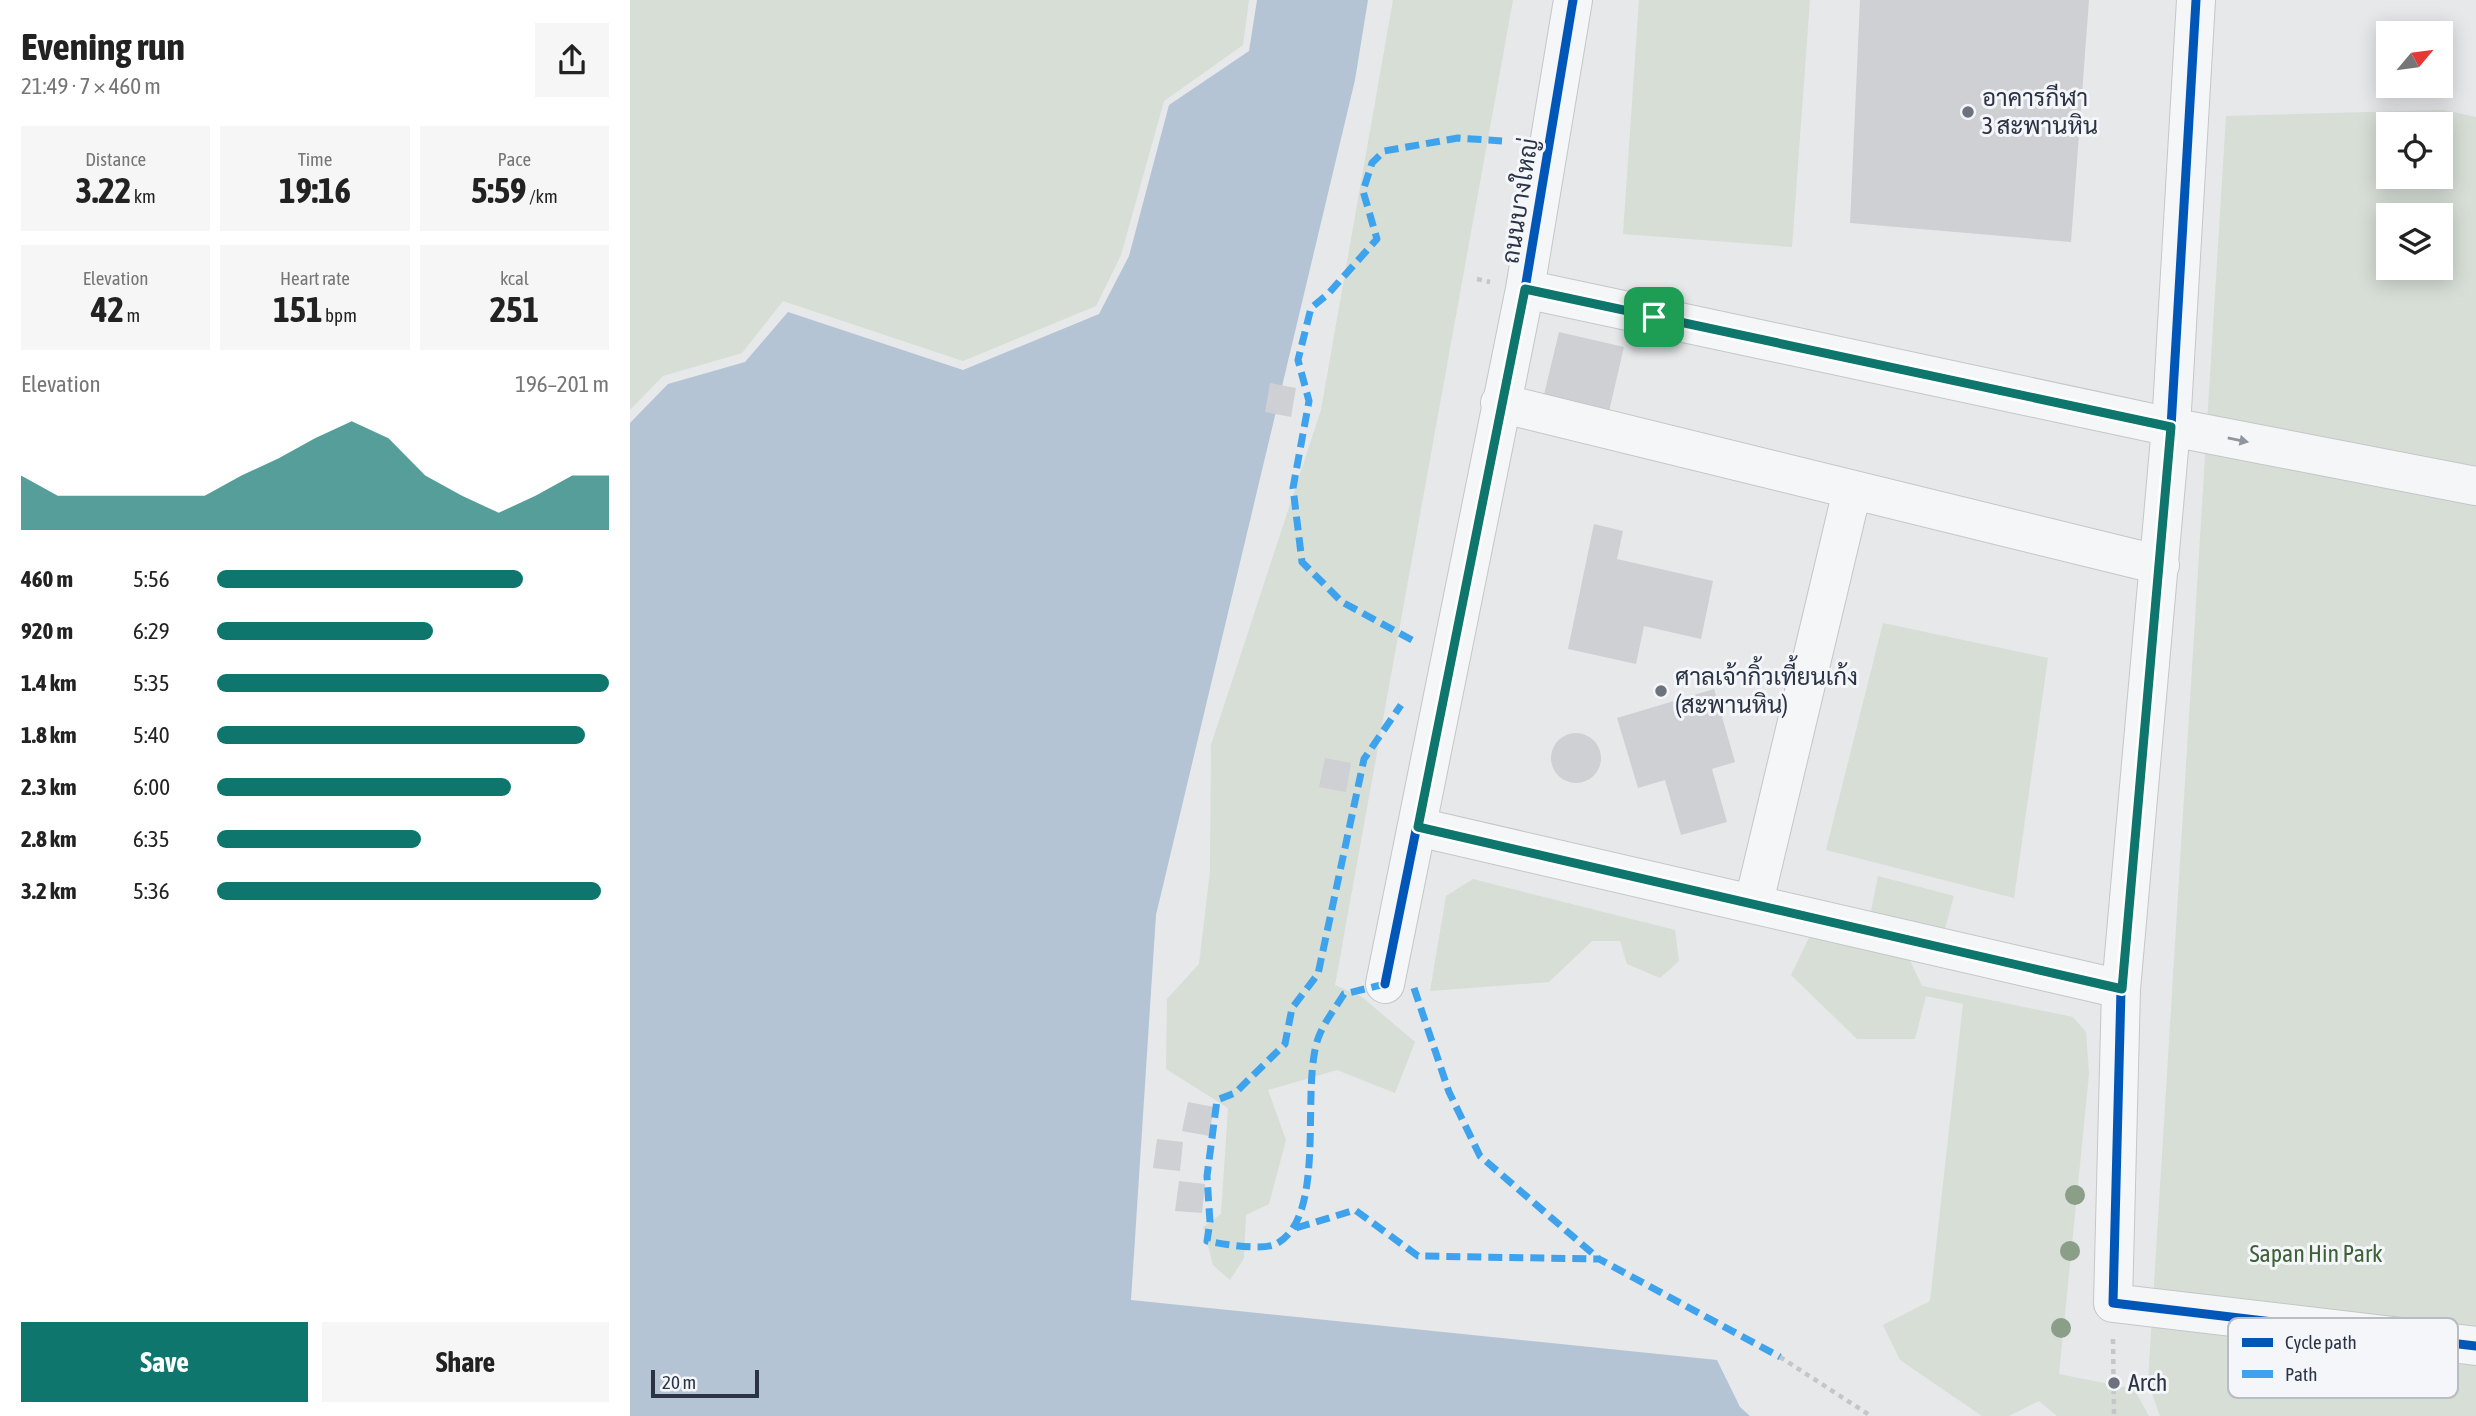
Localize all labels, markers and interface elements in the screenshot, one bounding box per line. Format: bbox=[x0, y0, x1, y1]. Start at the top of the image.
north arrow bbox=[2376, 21, 2454, 98]
map controls bbox=[2376, 21, 2453, 280]
button: share bbox=[535, 23, 609, 97]
text: Evening run bbox=[21, 25, 185, 68]
text: 21:49 · 7 × 460 m bbox=[21, 73, 161, 99]
place label: อาคารกีฬา 3 สะพานหิน bbox=[1982, 83, 2098, 139]
marker: อาคารกีฬา 3 สะพานหิน bbox=[1960, 104, 1976, 120]
button: locate bbox=[2376, 112, 2453, 189]
street label: ถนนบางใหญ่ bbox=[1494, 136, 1544, 266]
text: Distance bbox=[85, 148, 146, 170]
text: Time bbox=[298, 148, 332, 170]
text: Pace bbox=[498, 148, 531, 170]
text: 3.22 bbox=[76, 170, 131, 210]
text: 19:16 bbox=[279, 170, 351, 210]
text: 5:59 bbox=[471, 170, 527, 210]
text: km bbox=[131, 185, 156, 207]
text: /km bbox=[527, 185, 558, 207]
button: layers bbox=[2376, 203, 2453, 280]
text: Elevation bbox=[83, 267, 149, 289]
text: Heart rate bbox=[280, 267, 350, 289]
text: kcal bbox=[500, 267, 529, 289]
pin bbox=[1624, 287, 1684, 347]
text: 42 bbox=[91, 289, 124, 329]
text: 151 bbox=[273, 289, 323, 329]
text: 251 bbox=[490, 289, 539, 329]
icon: arrive bbox=[1635, 298, 1673, 336]
text: m bbox=[124, 304, 140, 326]
text: bpm bbox=[323, 304, 357, 326]
text: Elevation bbox=[21, 371, 101, 397]
text: 196–201 m bbox=[515, 371, 609, 397]
one-way arrow bbox=[2227, 435, 2249, 446]
text: 460 m bbox=[21, 566, 73, 592]
text: 5:56 bbox=[133, 566, 170, 592]
text: 920 m bbox=[21, 618, 73, 644]
text: 6:29 bbox=[133, 618, 170, 644]
place label: ศาลเจ้ากิ้วเที้ยนเก้ง (สะพานหิน) bbox=[1675, 655, 1858, 718]
text: 1.4 km bbox=[21, 670, 77, 696]
text: 5:35 bbox=[133, 670, 170, 696]
marker: ศาลเจ้ากิ้วเที้ยนเก้ง (สะพานหิน) bbox=[1653, 683, 1669, 699]
text: 1.8 km bbox=[21, 722, 77, 748]
text: 5:40 bbox=[133, 722, 170, 748]
text: 2.3 km bbox=[21, 774, 77, 800]
text: 6:00 bbox=[133, 774, 170, 800]
text: 2.8 km bbox=[21, 826, 77, 852]
text: 6:35 bbox=[133, 826, 170, 852]
text: 3.2 km bbox=[21, 878, 77, 904]
text: 5:36 bbox=[133, 878, 170, 904]
park label: Sapan Hin Park bbox=[2249, 1240, 2383, 1267]
legend bbox=[2228, 1318, 2458, 1398]
button: Save bbox=[21, 1322, 308, 1402]
button: Share bbox=[322, 1322, 609, 1402]
text: Cycle path bbox=[2285, 1331, 2357, 1353]
text: Path bbox=[2285, 1363, 2317, 1385]
scale bar bbox=[651, 1367, 760, 1399]
place label: Arch bbox=[2128, 1369, 2167, 1396]
text: 20 m bbox=[662, 1371, 696, 1393]
marker: Arch bbox=[2106, 1375, 2122, 1391]

